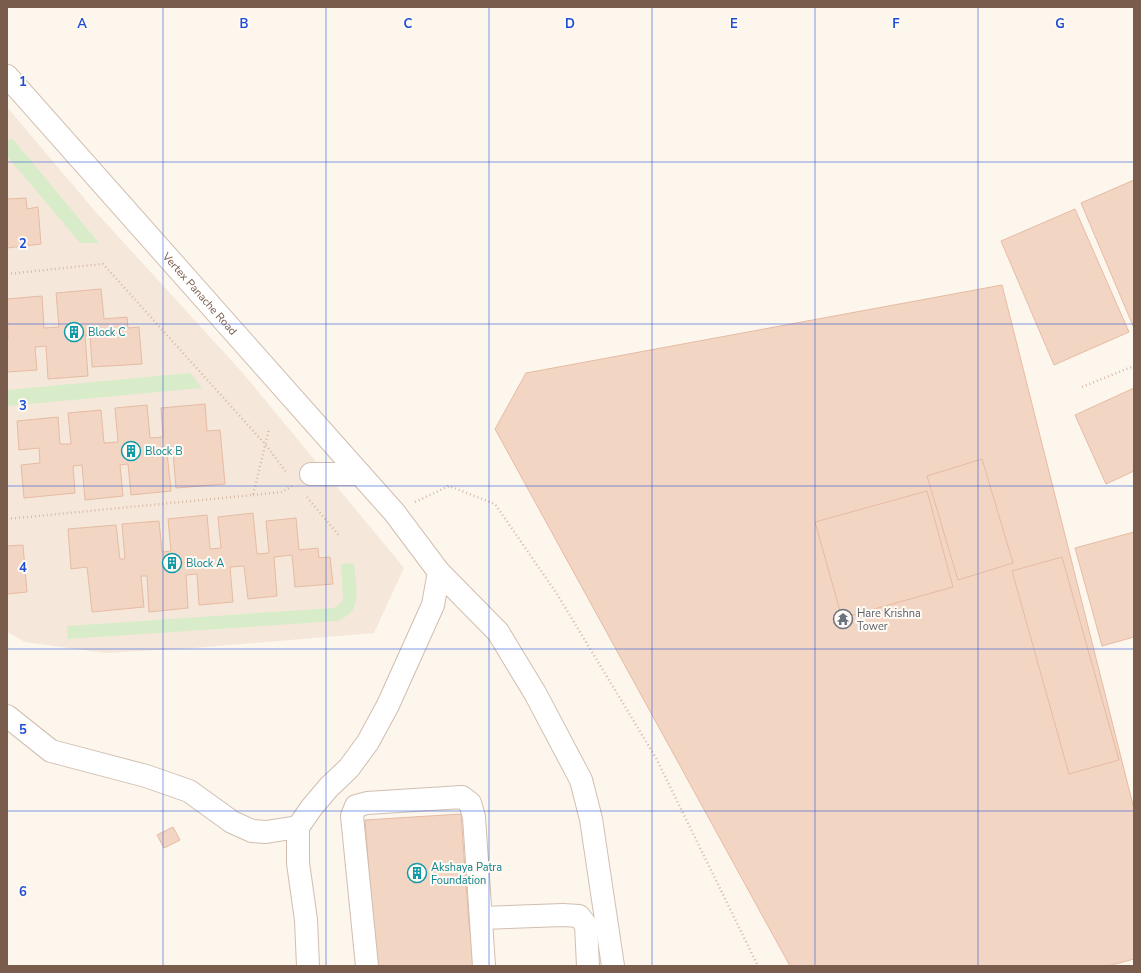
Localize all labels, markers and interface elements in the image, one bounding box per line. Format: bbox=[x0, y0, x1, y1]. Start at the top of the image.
text: A bbox=[77, 15, 87, 33]
text: B bbox=[240, 15, 249, 33]
text: C bbox=[404, 15, 413, 33]
text: D bbox=[565, 15, 575, 33]
text: E bbox=[730, 15, 738, 33]
text: F bbox=[892, 15, 900, 33]
text: G bbox=[1055, 15, 1065, 33]
text: 1 bbox=[19, 73, 27, 91]
text: 2 bbox=[19, 235, 27, 253]
street label: Vertex Panache Road bbox=[158, 249, 240, 338]
building icon: Block C bbox=[63, 321, 85, 343]
place label: Block C bbox=[88, 325, 126, 340]
text: 3 bbox=[19, 397, 27, 415]
building icon: Block B bbox=[120, 440, 142, 462]
place label: Block B bbox=[145, 444, 183, 459]
building icon: Block A bbox=[161, 552, 183, 574]
place label: Block A bbox=[186, 556, 224, 571]
text: 4 bbox=[19, 559, 27, 577]
place label: Hare Krishna Tower bbox=[857, 606, 921, 634]
temple icon: Hare Krishna Tower bbox=[832, 608, 854, 630]
text: 5 bbox=[19, 721, 27, 739]
place label: Akshaya Patra Foundation bbox=[431, 860, 502, 888]
building icon: Akshaya Patra Foundation bbox=[406, 862, 428, 884]
text: 6 bbox=[19, 883, 27, 901]

